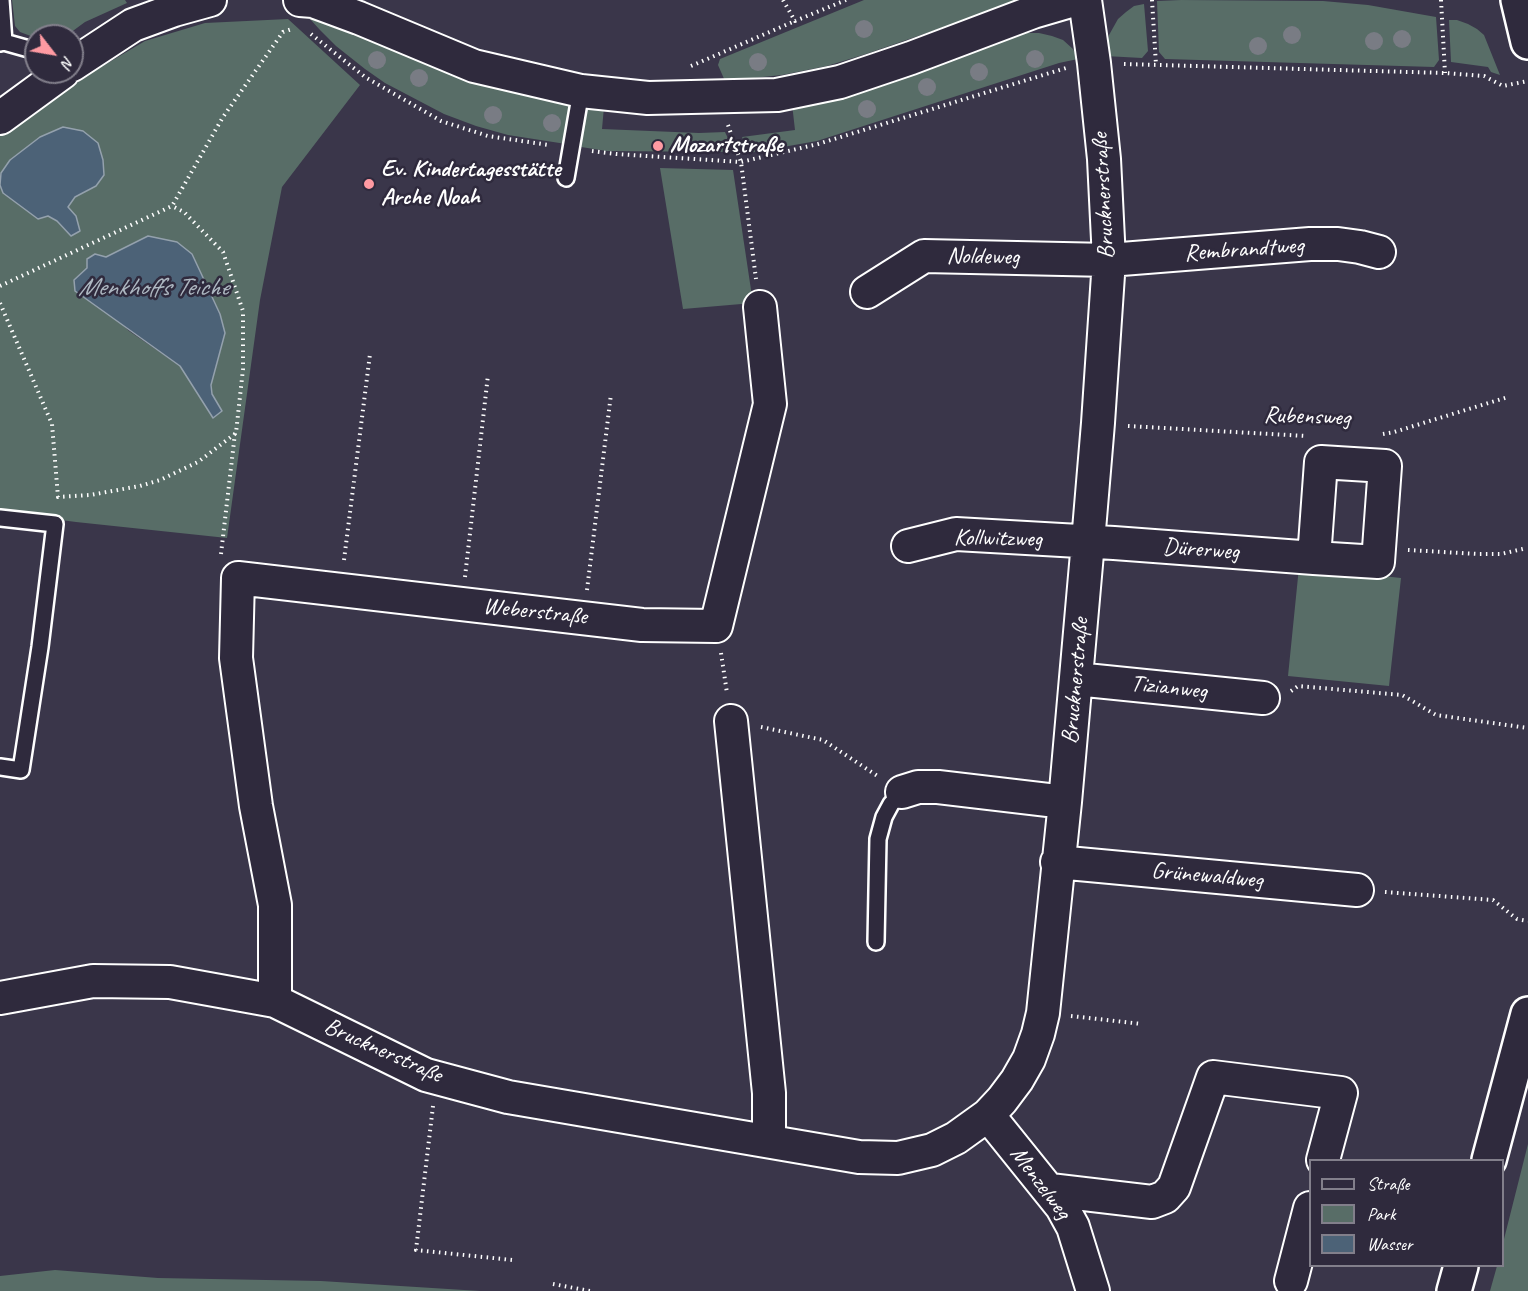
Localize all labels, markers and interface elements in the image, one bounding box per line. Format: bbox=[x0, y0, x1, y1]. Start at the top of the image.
north arrow bbox=[24, 24, 84, 84]
text: N bbox=[57, 53, 79, 72]
place label: Mozartstraße bbox=[670, 132, 783, 160]
street label: Brucknerstraße bbox=[1086, 132, 1122, 260]
marker: Mozartstraße bbox=[651, 139, 665, 153]
place label: Ev. Kindertagesstätte Arche Noah bbox=[381, 156, 560, 212]
marker: Ev. Kindertagesstätte Arche Noah bbox=[362, 177, 376, 191]
street label: Rembrandtweg bbox=[1183, 231, 1305, 269]
street label: Noldeweg bbox=[946, 242, 1020, 272]
water label: Menkhoffs Teiche bbox=[78, 272, 228, 304]
street label: Rubensweg bbox=[1263, 401, 1351, 433]
street label: Kollwitzweg bbox=[954, 524, 1042, 554]
street label: Dürerweg bbox=[1162, 533, 1240, 567]
street label: Weberstraße bbox=[482, 592, 588, 632]
street label: Brucknerstraße bbox=[1056, 617, 1096, 745]
street label: Tizianweg bbox=[1129, 670, 1209, 706]
street label: Grünewaldweg bbox=[1150, 857, 1264, 895]
street label: Brucknerstraße bbox=[319, 1012, 447, 1090]
street label: Menzelweg bbox=[1003, 1141, 1077, 1225]
legend bbox=[1309, 1159, 1504, 1267]
text: Straße bbox=[1367, 1173, 1409, 1195]
text: Park bbox=[1367, 1203, 1396, 1225]
text: Wasser bbox=[1367, 1233, 1412, 1255]

